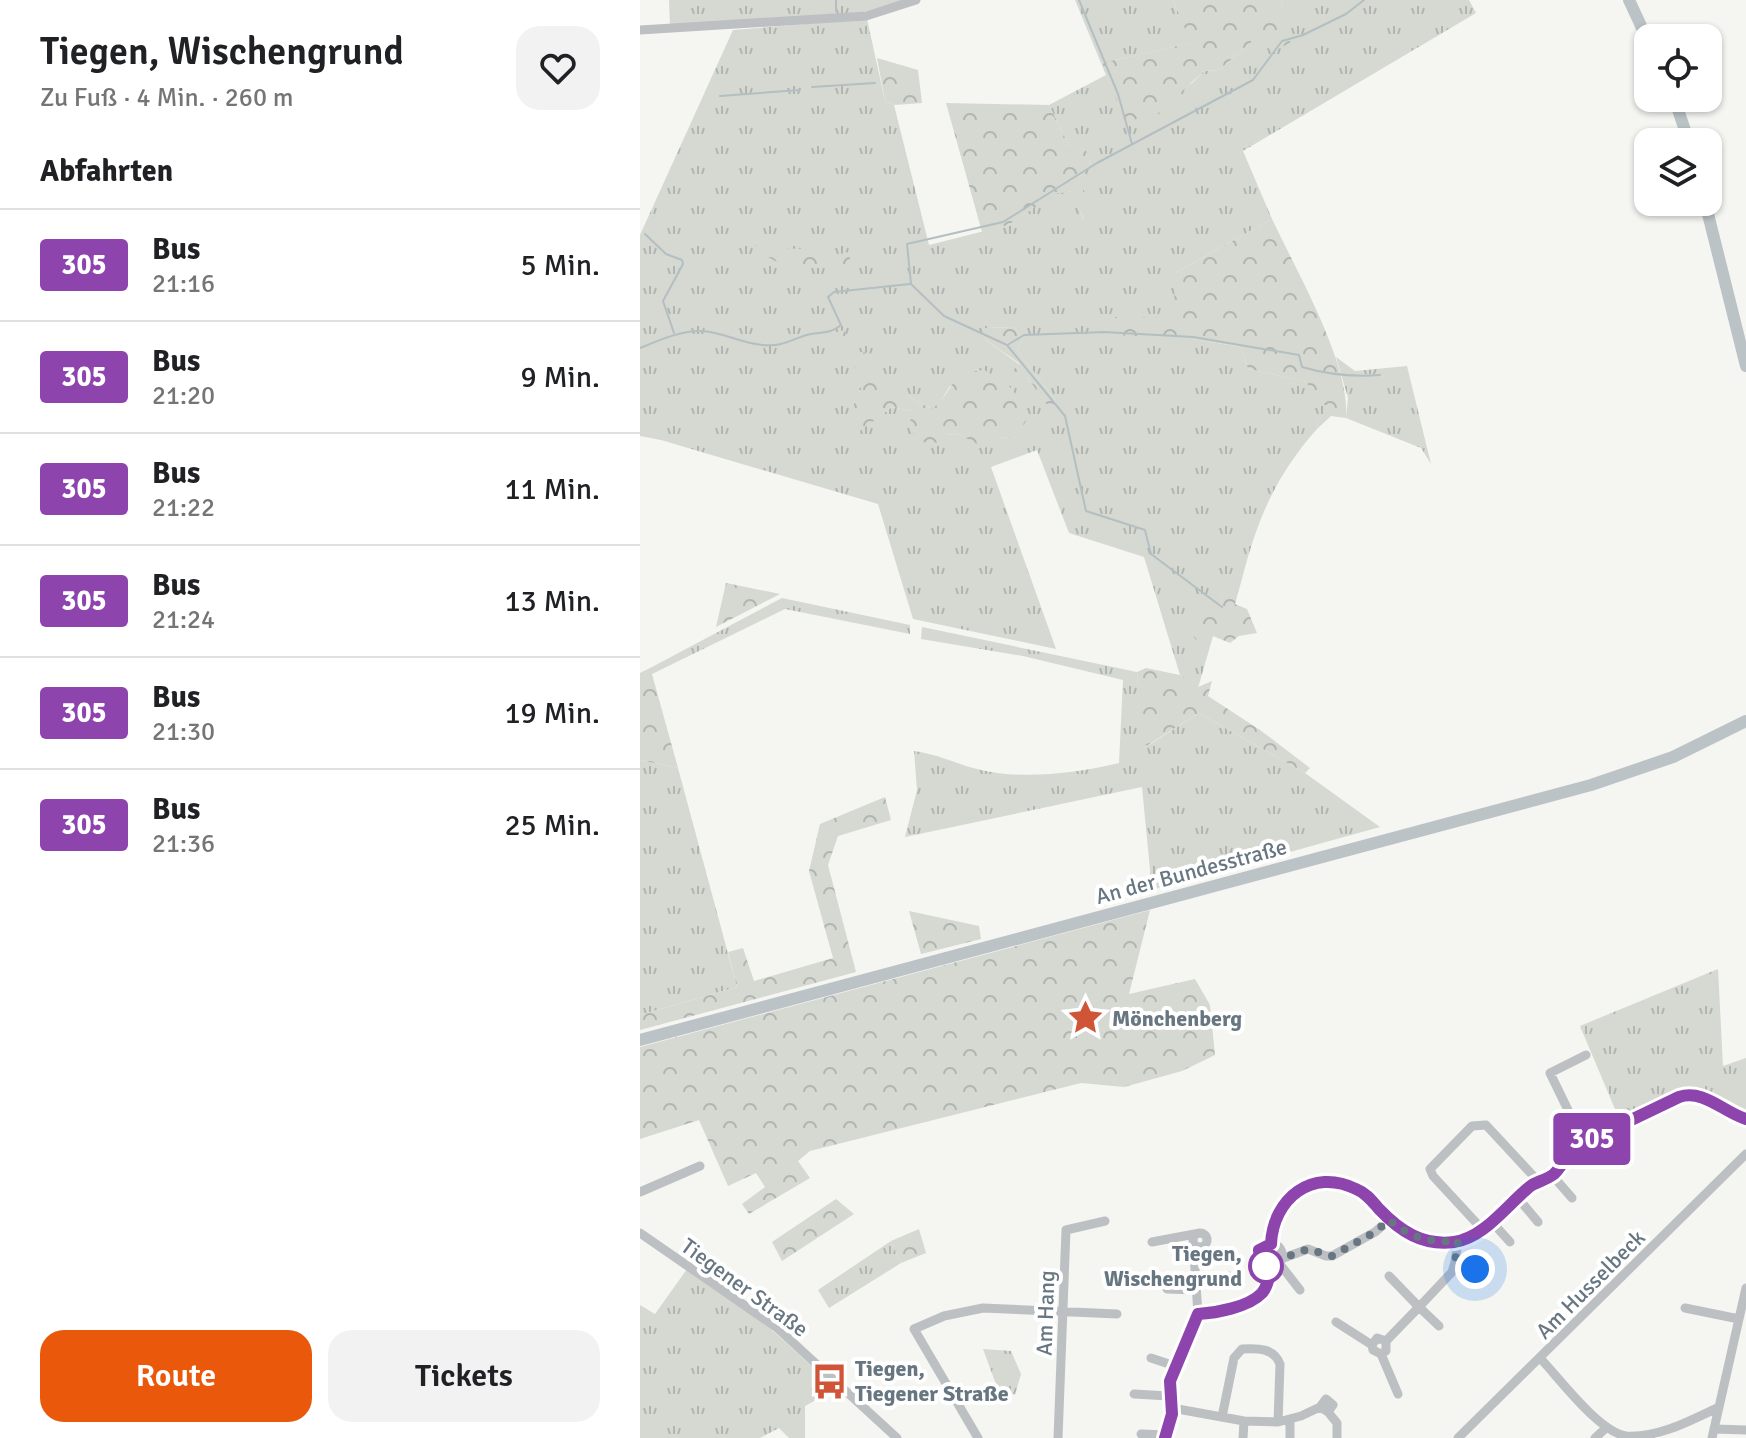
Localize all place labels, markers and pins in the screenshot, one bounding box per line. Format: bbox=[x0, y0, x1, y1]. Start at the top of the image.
place icon: Mönchenberg bbox=[1067, 999, 1105, 1037]
place label: Mönchenberg bbox=[1112, 1005, 1242, 1032]
place label: Tiegen, Wischengrund bbox=[1104, 1240, 1242, 1292]
marker: Tiegen, Wischengrund bbox=[1249, 1249, 1283, 1283]
place label: Tiegen, Tiegener Straße bbox=[855, 1355, 1009, 1407]
bus stop icon: Tiegen, Tiegener Straße bbox=[810, 1362, 848, 1400]

